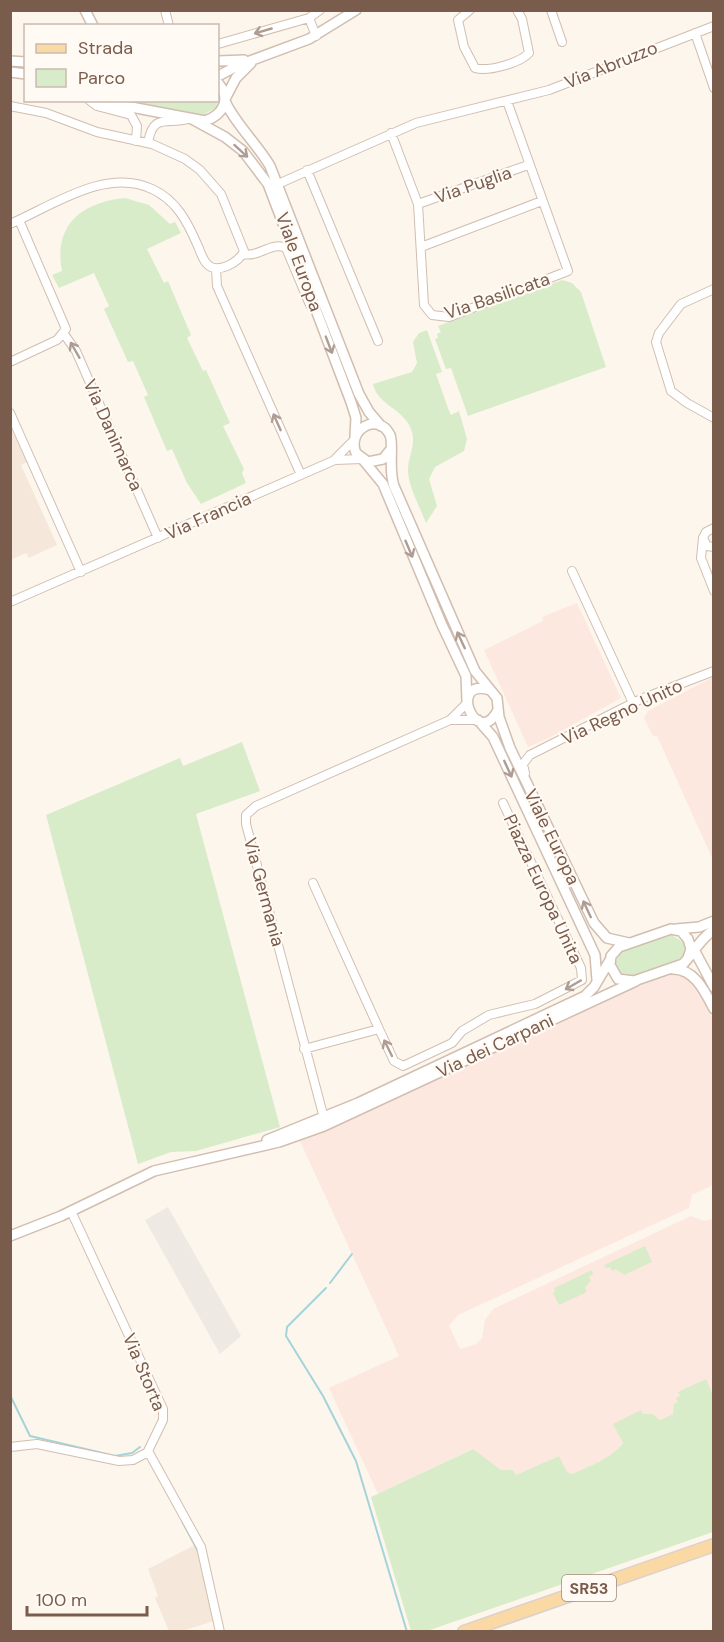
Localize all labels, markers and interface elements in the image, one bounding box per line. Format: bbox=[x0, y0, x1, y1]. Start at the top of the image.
legend bbox=[24, 24, 219, 102]
one-way arrow bbox=[254, 26, 273, 37]
street label: Via Abruzzo bbox=[561, 35, 661, 95]
text: Strada bbox=[78, 36, 133, 60]
text: Parco bbox=[78, 66, 125, 90]
one-way arrow bbox=[233, 144, 248, 158]
street label: Via Puglia bbox=[431, 161, 515, 209]
street label: Viale Europa bbox=[270, 209, 328, 315]
street label: Via Basilicata bbox=[441, 267, 553, 325]
one-way arrow bbox=[325, 336, 336, 354]
one-way arrow bbox=[69, 342, 81, 359]
street label: Via Danimarca bbox=[78, 375, 148, 495]
one-way arrow bbox=[270, 413, 282, 431]
street label: Via Francia bbox=[161, 486, 255, 546]
one-way arrow bbox=[404, 540, 415, 558]
one-way arrow bbox=[455, 631, 467, 649]
street label: Via Regno Unito bbox=[558, 673, 686, 751]
one-way arrow bbox=[503, 760, 515, 778]
street label: Viale Europa bbox=[518, 785, 586, 889]
street label: Piazza Europa Unita bbox=[498, 810, 588, 968]
street label: Via Germania bbox=[238, 835, 290, 949]
one-way arrow bbox=[581, 901, 593, 919]
one-way arrow bbox=[565, 979, 582, 991]
street label: Via dei Carpani bbox=[433, 1008, 557, 1084]
one-way arrow bbox=[382, 1039, 394, 1057]
street label: Via Storta bbox=[117, 1329, 171, 1415]
road number: SR53 bbox=[562, 1575, 616, 1601]
scale bar bbox=[27, 1579, 147, 1617]
text: 100 m bbox=[36, 1588, 87, 1612]

